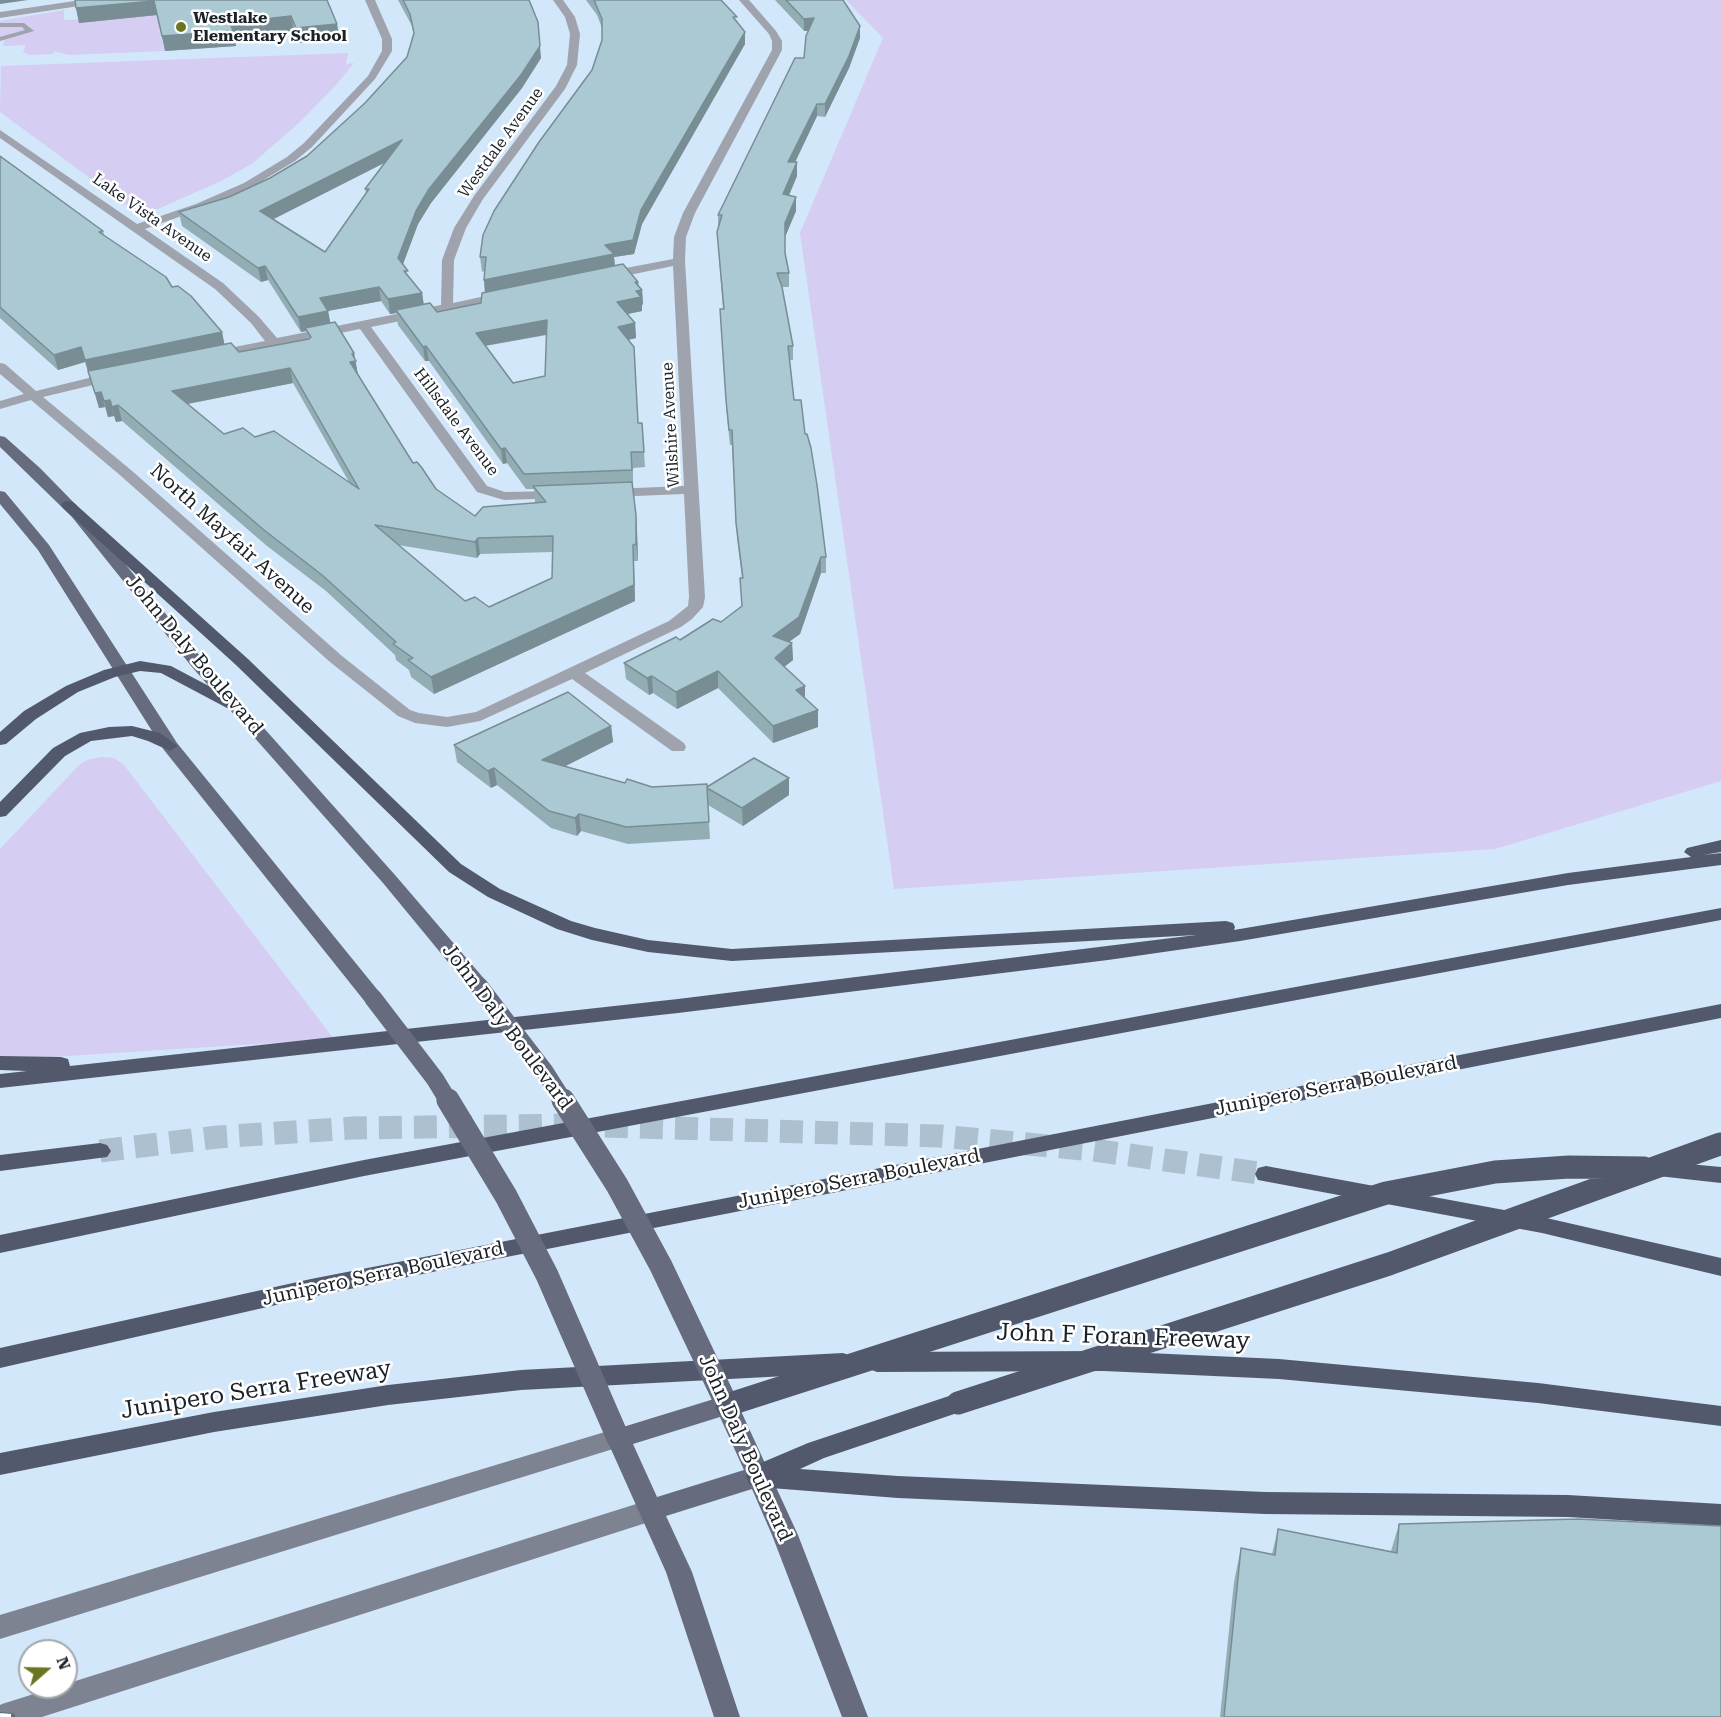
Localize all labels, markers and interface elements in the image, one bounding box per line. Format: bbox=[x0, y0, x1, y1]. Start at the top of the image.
place label: Westlake Elementary School bbox=[193, 8, 347, 46]
marker: Westlake Elementary School bbox=[174, 20, 188, 34]
street label: Westdale Avenue bbox=[454, 84, 548, 202]
street label: Lake Vista Avenue bbox=[89, 170, 215, 266]
street label: Wilshire Avenue bbox=[658, 362, 684, 488]
street label: Hillsdale Avenue bbox=[409, 364, 503, 480]
street label: North Mayfair Avenue bbox=[145, 459, 319, 619]
street label: John Daly Boulevard bbox=[120, 570, 268, 740]
street label: John Daly Boulevard bbox=[437, 939, 577, 1115]
street label: Junipero Serra Boulevard bbox=[1213, 1051, 1459, 1121]
street label: Junipero Serra Boulevard bbox=[736, 1144, 982, 1214]
street label: Junipero Serra Boulevard bbox=[260, 1237, 506, 1311]
street label: John F Foran Freeway bbox=[996, 1318, 1250, 1356]
street label: John Daly Boulevard bbox=[693, 1351, 797, 1545]
street label: Junipero Serra Freeway bbox=[119, 1354, 393, 1426]
north arrow bbox=[18, 1639, 78, 1699]
text: N bbox=[52, 1654, 75, 1672]

